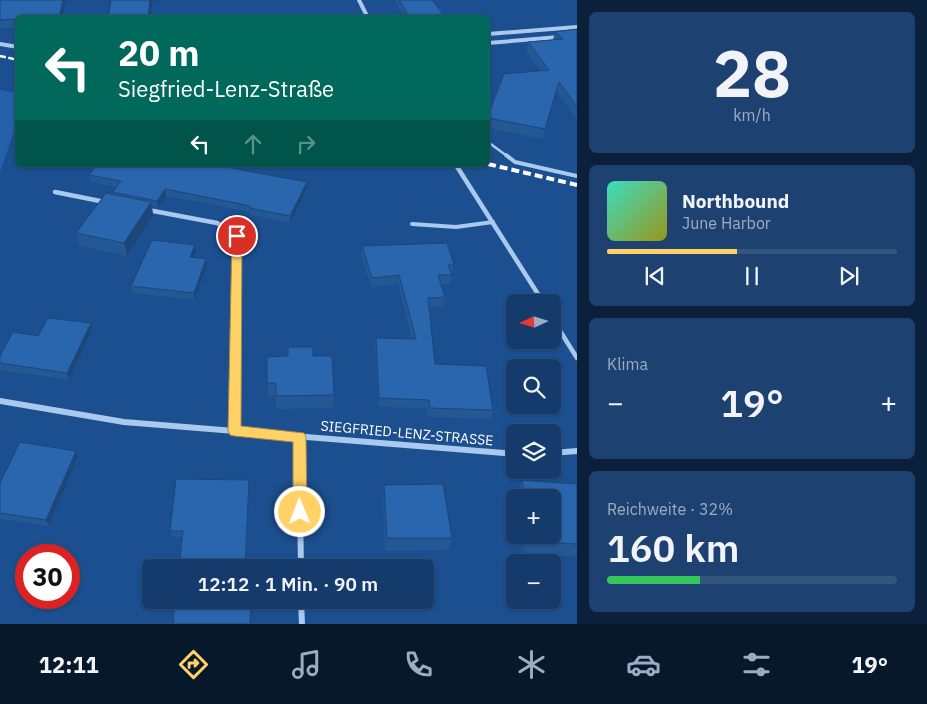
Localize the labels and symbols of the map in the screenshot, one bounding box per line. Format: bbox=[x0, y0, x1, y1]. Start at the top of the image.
pin bbox=[216, 215, 258, 257]
north arrow bbox=[506, 294, 561, 349]
street label: SIEGFRIED-LENZ-STRASSE bbox=[320, 416, 494, 450]
position arrow bbox=[273, 485, 325, 537]
speed limit sign: 30 bbox=[15, 544, 80, 609]

